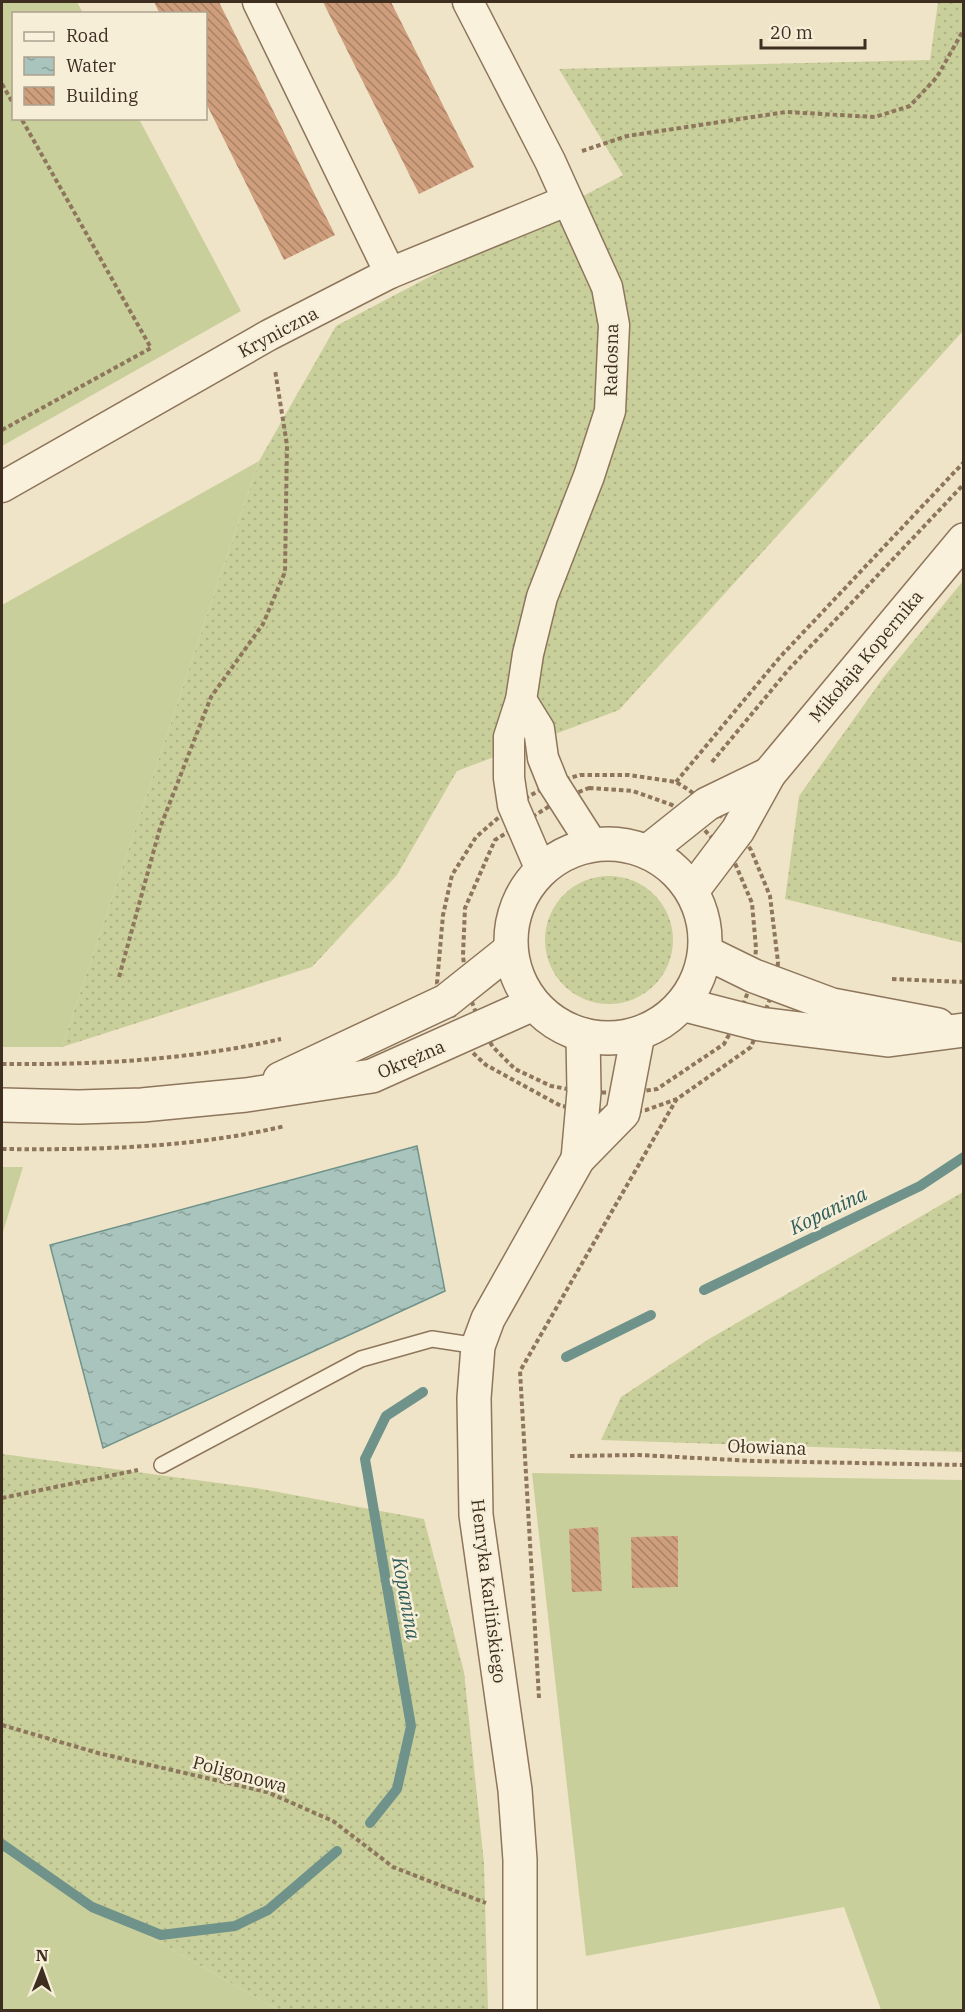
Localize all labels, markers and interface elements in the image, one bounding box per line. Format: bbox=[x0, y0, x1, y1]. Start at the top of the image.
legend bbox=[12, 12, 207, 120]
scale bar bbox=[761, 12, 864, 50]
text: 20 m bbox=[770, 21, 813, 44]
text: Road bbox=[66, 24, 109, 47]
text: Water bbox=[66, 54, 116, 77]
text: Building bbox=[66, 84, 138, 107]
street label: Kryniczna bbox=[234, 301, 322, 363]
street label: Radosna bbox=[599, 323, 623, 397]
street label: Mikołaja Kopernika bbox=[804, 585, 928, 727]
street label: Okrężna bbox=[374, 1034, 449, 1084]
water label: Kopanina bbox=[784, 1179, 872, 1241]
street label: Ołowiana bbox=[727, 1434, 807, 1460]
street label: Henryka Karlińskiego bbox=[466, 1498, 512, 1684]
water label: Kopanina bbox=[386, 1554, 428, 1642]
street label: Poligonowa bbox=[190, 1750, 290, 1798]
north arrow bbox=[12, 1940, 72, 2000]
text: N bbox=[36, 1945, 49, 1965]

